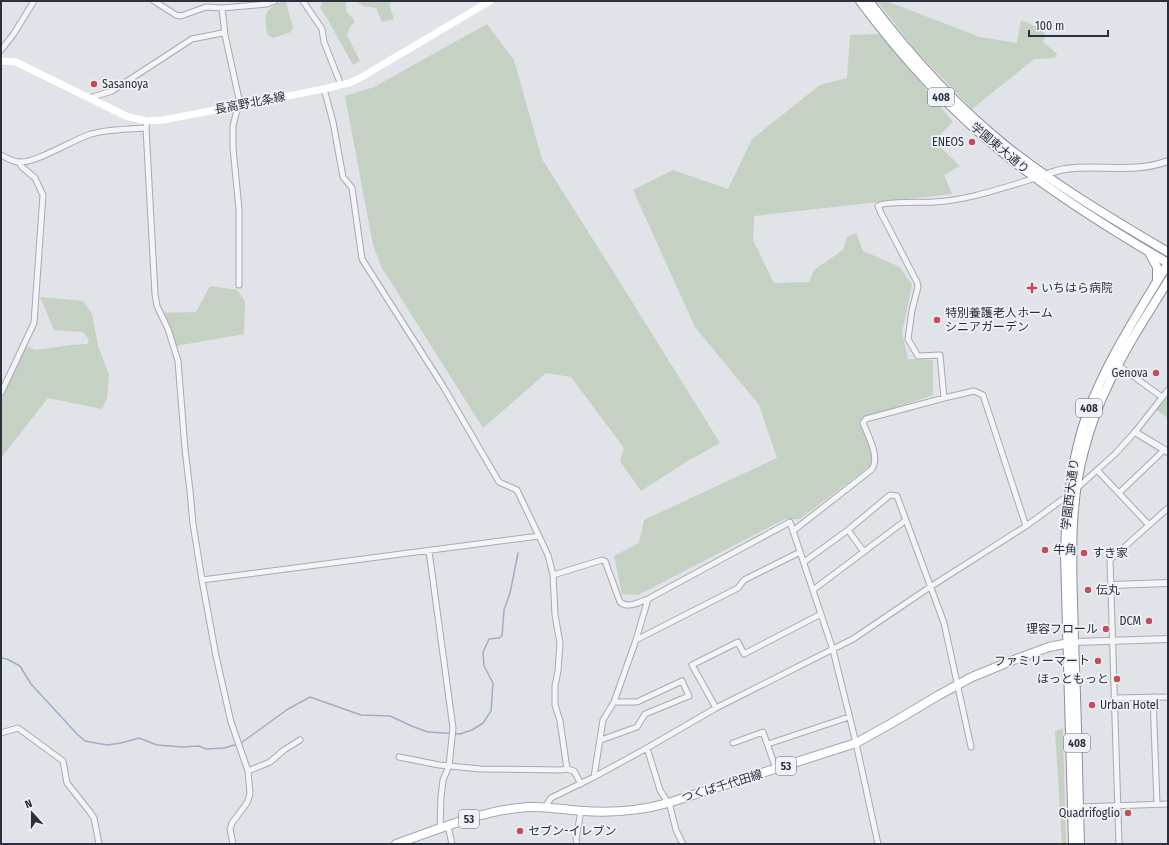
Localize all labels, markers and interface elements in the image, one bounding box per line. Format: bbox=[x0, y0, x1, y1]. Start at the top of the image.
scale bar bbox=[1029, 12, 1108, 38]
text: 100 m bbox=[1035, 19, 1064, 33]
place label: Sasanoya bbox=[102, 77, 148, 91]
marker: Sasanoya bbox=[89, 79, 99, 89]
road number: 408 bbox=[928, 88, 954, 106]
street label: 長高野北条線 bbox=[213, 89, 287, 117]
street label: 学園東大通り bbox=[968, 119, 1032, 177]
place label: ENEOS bbox=[932, 135, 964, 149]
marker: ENEOS bbox=[967, 137, 977, 147]
place label: いちはら病院 bbox=[1041, 281, 1113, 295]
marker: いちはら病院 bbox=[1026, 282, 1038, 294]
place label: 特別養護老人ホーム シニアガーデン bbox=[945, 306, 1053, 334]
marker: 特別養護老人ホーム シニアガーデン bbox=[932, 315, 942, 325]
place label: Genova bbox=[1112, 366, 1148, 380]
marker: Genova bbox=[1151, 368, 1161, 378]
road number: 408 bbox=[1076, 399, 1102, 417]
street label: 学園西大通り bbox=[1059, 457, 1081, 531]
place label: 牛角 bbox=[1053, 543, 1077, 557]
marker: 牛角 bbox=[1040, 545, 1050, 555]
place label: すき家 bbox=[1092, 546, 1128, 560]
marker: すき家 bbox=[1079, 548, 1089, 558]
place label: 伝丸 bbox=[1096, 583, 1120, 597]
marker: 伝丸 bbox=[1083, 585, 1093, 595]
place label: DCM bbox=[1119, 614, 1141, 628]
marker: DCM bbox=[1144, 616, 1154, 626]
place label: 理容フロール bbox=[1026, 622, 1098, 636]
marker: 理容フロール bbox=[1101, 624, 1111, 634]
place label: ファミリーマート bbox=[994, 654, 1090, 668]
marker: ファミリーマート bbox=[1093, 656, 1103, 666]
place label: ほっともっと bbox=[1037, 672, 1109, 686]
marker: ほっともっと bbox=[1112, 674, 1122, 684]
place label: Urban Hotel bbox=[1100, 698, 1159, 712]
marker: Urban Hotel bbox=[1087, 700, 1097, 710]
road number: 408 bbox=[1064, 734, 1090, 752]
road number: 53 bbox=[776, 757, 796, 775]
street label: つくば千代田線 bbox=[680, 767, 764, 805]
north arrow bbox=[12, 793, 52, 833]
text: N bbox=[23, 797, 34, 811]
place label: Quadrifoglio bbox=[1059, 806, 1120, 820]
marker: Quadrifoglio bbox=[1123, 808, 1133, 818]
road number: 53 bbox=[459, 810, 479, 828]
place label: セブン-イレブン bbox=[528, 824, 616, 838]
marker: セブン-イレブン bbox=[515, 826, 525, 836]

